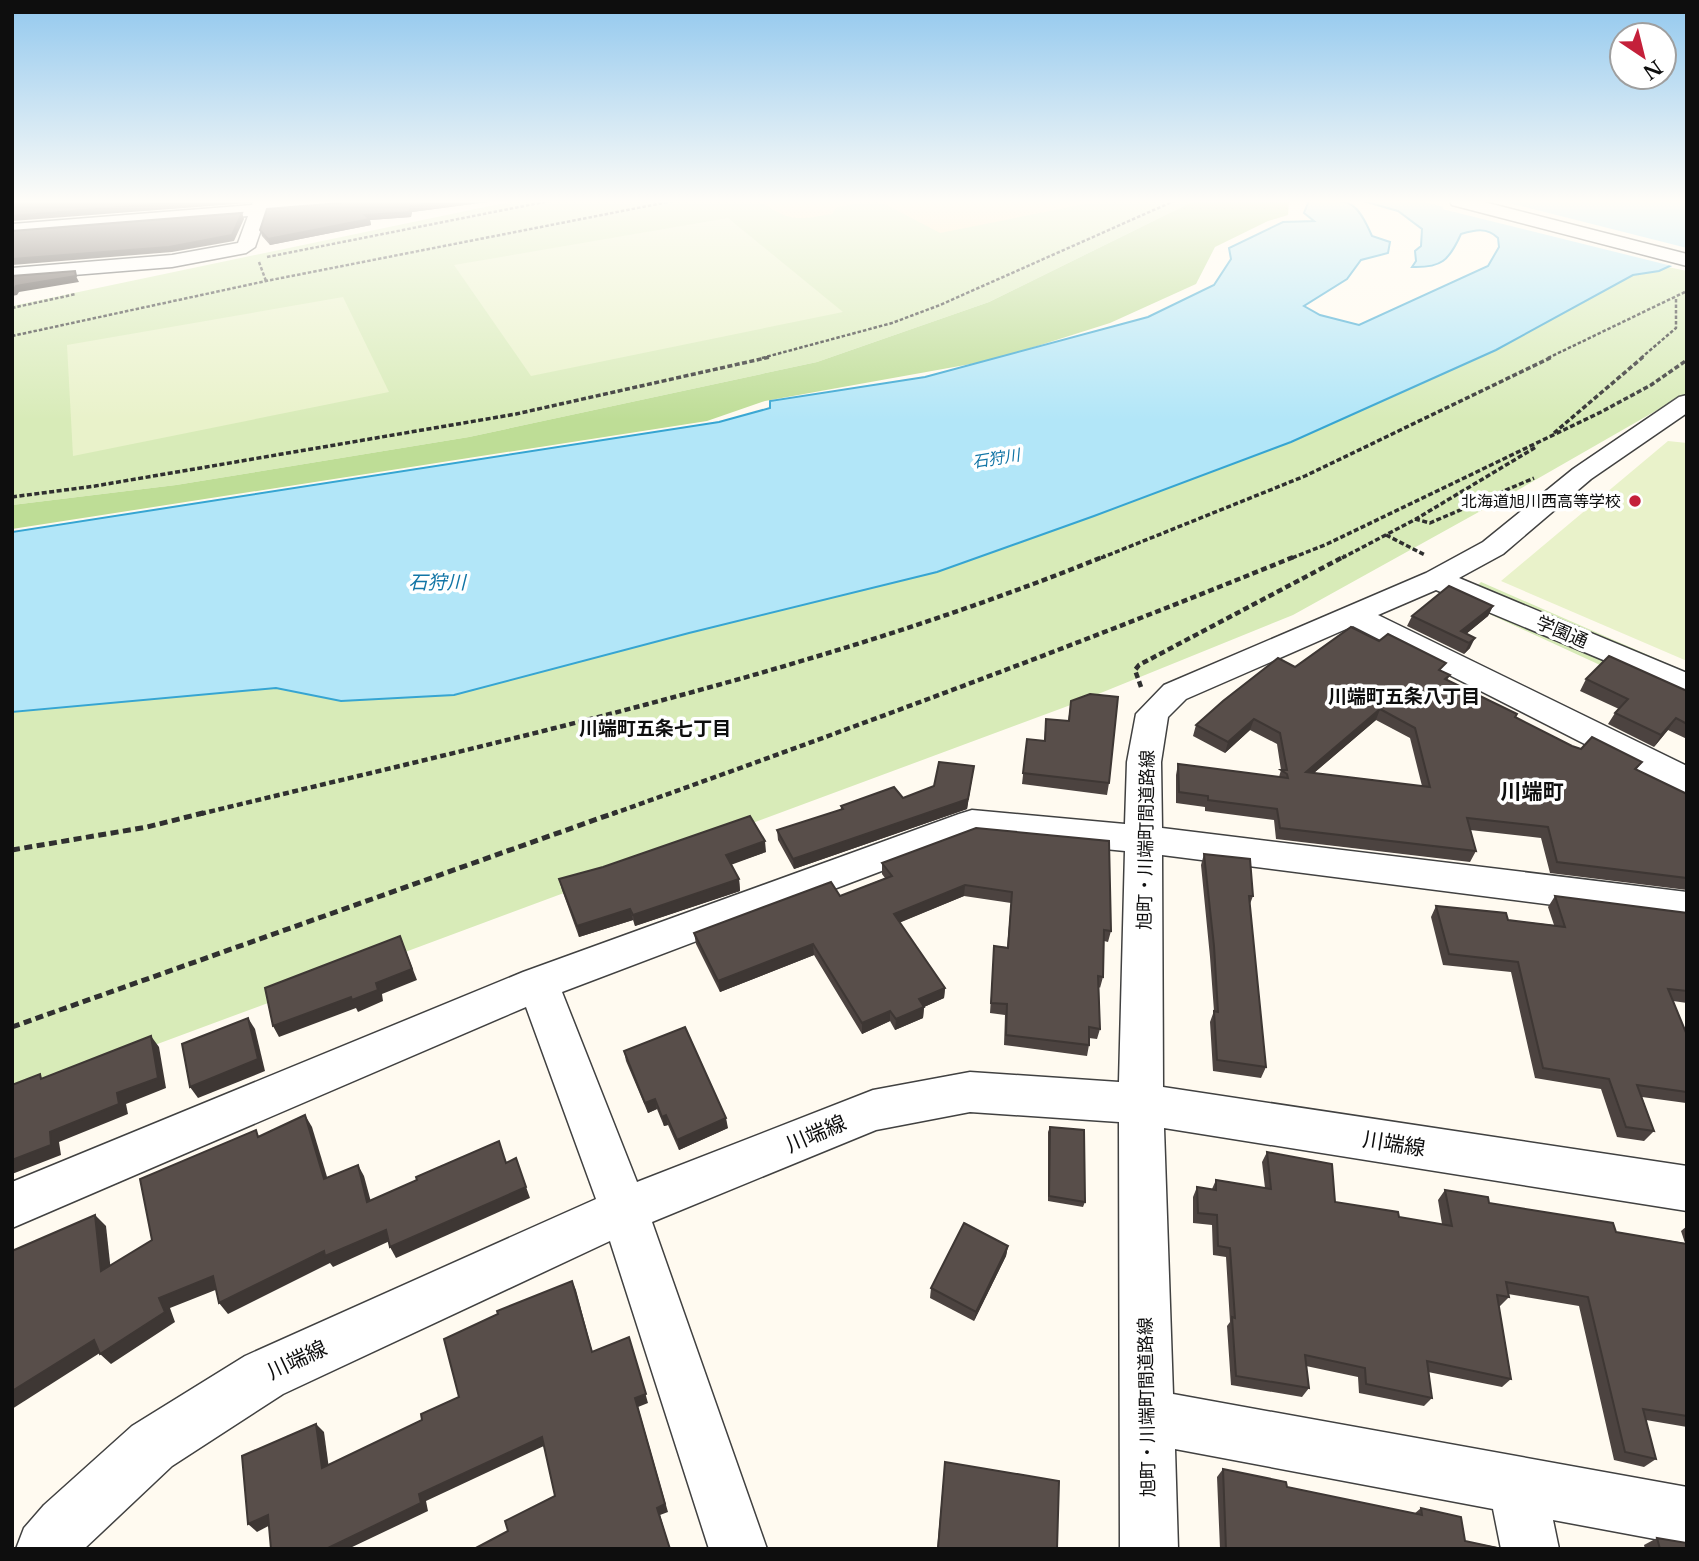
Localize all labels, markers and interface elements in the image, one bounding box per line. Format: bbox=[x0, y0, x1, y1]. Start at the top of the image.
north arrow bbox=[1608, 21, 1678, 91]
text: N bbox=[1638, 55, 1666, 84]
water label: 石狩川 bbox=[971, 444, 1023, 472]
place label: 北海道旭川西高等学校 bbox=[1461, 491, 1621, 511]
marker: 北海道旭川西高等学校 bbox=[1627, 493, 1643, 509]
water label: 石狩川 bbox=[408, 571, 467, 594]
street label: 学園通 bbox=[1533, 611, 1591, 653]
district label: 川端町五条八丁目 bbox=[1328, 685, 1480, 708]
district label: 川端町五条七丁目 bbox=[579, 717, 731, 740]
street label: 旭町・川端町間道路線 bbox=[1133, 750, 1159, 930]
district label: 川端町 bbox=[1501, 779, 1564, 805]
street label: 川端線 bbox=[782, 1110, 850, 1158]
street label: 川端線 bbox=[1361, 1126, 1427, 1162]
street label: 旭町・川端町間道路線 bbox=[1134, 1317, 1160, 1497]
street label: 川端線 bbox=[263, 1335, 331, 1385]

